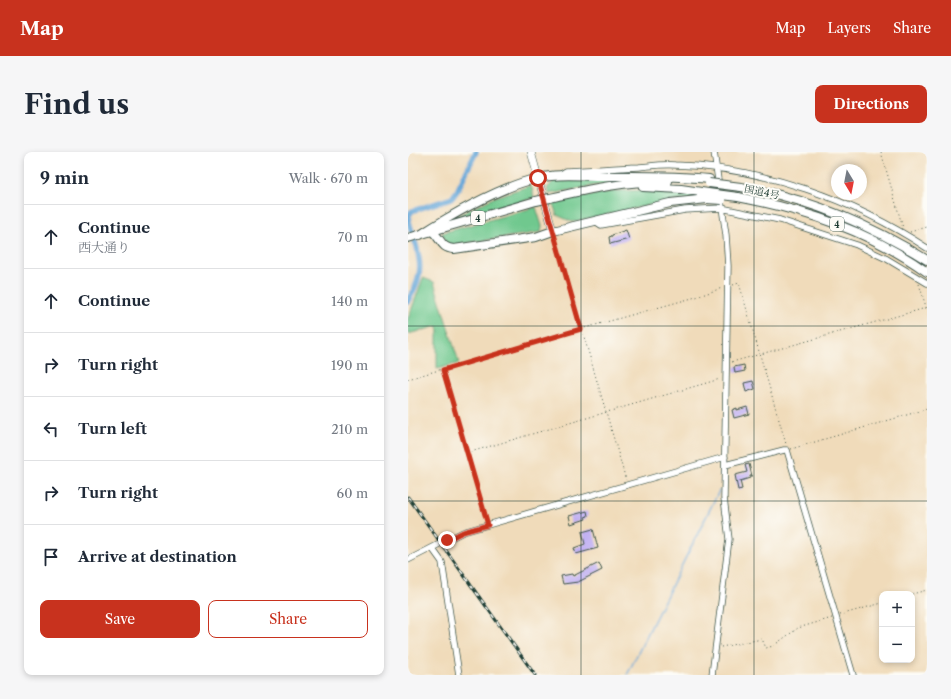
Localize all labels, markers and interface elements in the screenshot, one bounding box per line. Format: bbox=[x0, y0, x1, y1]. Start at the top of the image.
text: Map bbox=[20, 17, 64, 40]
text: Map bbox=[775, 19, 805, 37]
text: Layers bbox=[827, 19, 871, 37]
text: Share bbox=[893, 19, 931, 37]
button: Directions bbox=[815, 85, 927, 123]
text: Find us bbox=[24, 87, 129, 121]
north arrow bbox=[831, 164, 867, 200]
text: 9 min bbox=[40, 168, 89, 188]
route start bbox=[529, 169, 547, 187]
text: Walk · 670 m bbox=[289, 170, 368, 186]
street label: 国道4号 bbox=[743, 182, 781, 202]
road number: 4 bbox=[471, 211, 485, 225]
road number: 4 bbox=[830, 217, 844, 231]
text: Continue bbox=[78, 218, 150, 237]
icon: ahead bbox=[40, 226, 62, 248]
text: 70 m bbox=[338, 229, 368, 245]
text: 西大通り bbox=[78, 239, 130, 255]
icon: ahead bbox=[40, 290, 62, 312]
text: Continue bbox=[78, 291, 150, 310]
text: 140 m bbox=[331, 293, 368, 309]
icon: right bbox=[40, 354, 62, 376]
text: Turn right bbox=[78, 355, 158, 374]
text: 190 m bbox=[331, 357, 368, 373]
icon: left bbox=[40, 418, 62, 440]
text: Turn left bbox=[78, 419, 147, 438]
text: 210 m bbox=[331, 421, 368, 437]
icon: right bbox=[40, 482, 62, 504]
text: Turn right bbox=[78, 483, 158, 502]
text: 60 m bbox=[337, 485, 368, 501]
route end bbox=[438, 531, 456, 549]
icon: arrive bbox=[40, 546, 62, 568]
text: Arrive at destination bbox=[78, 547, 237, 566]
map controls bbox=[879, 591, 915, 663]
button: + bbox=[879, 591, 915, 627]
button: Save bbox=[40, 600, 200, 638]
button: Share bbox=[208, 600, 368, 638]
button: − bbox=[879, 627, 915, 663]

